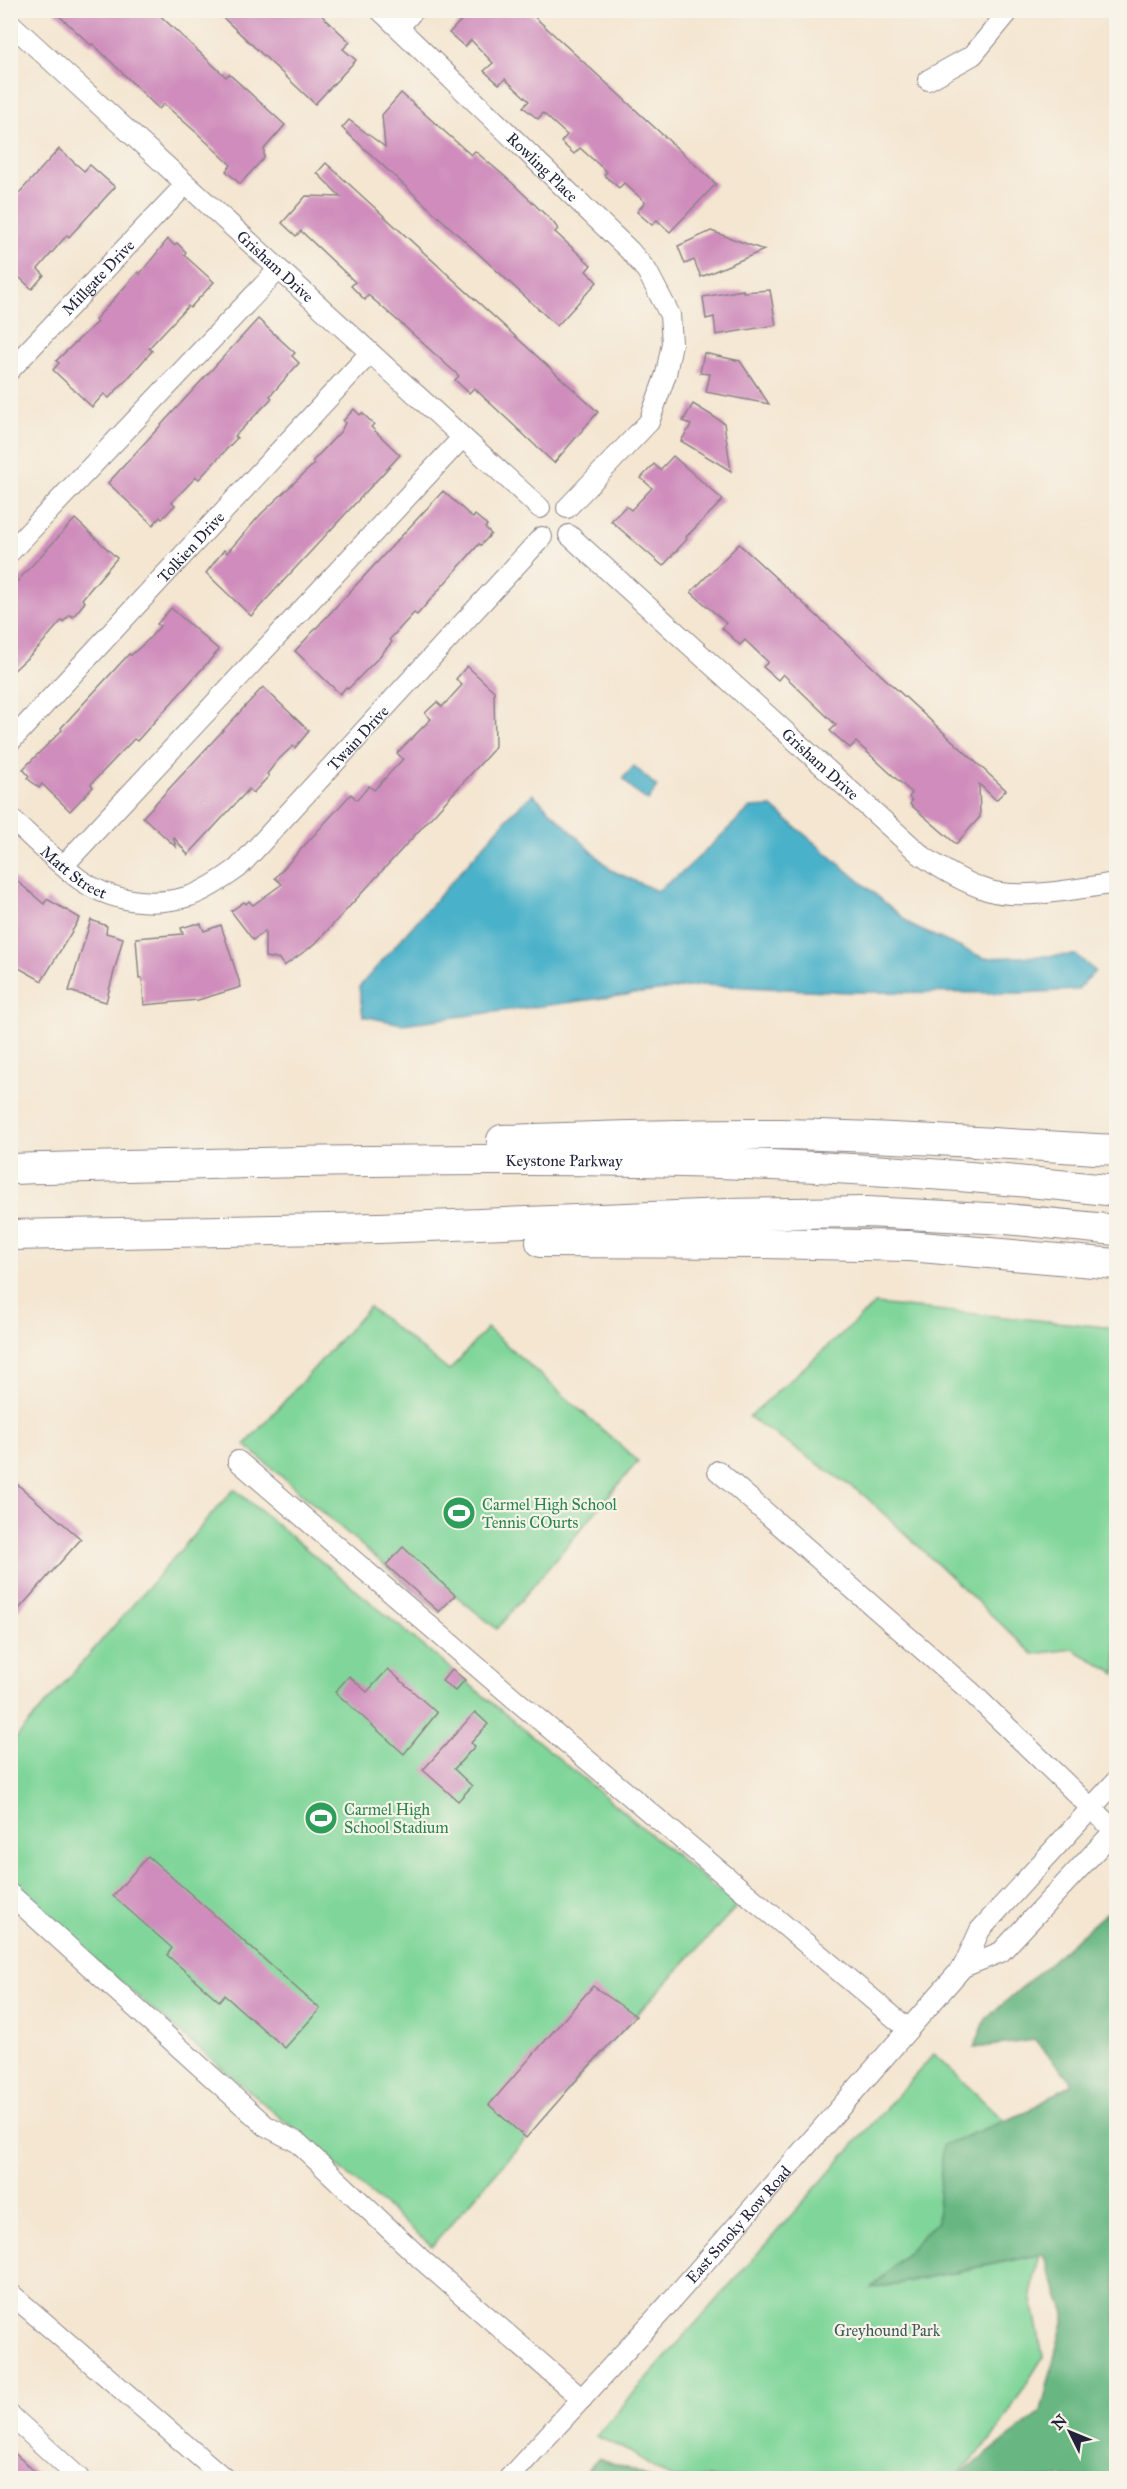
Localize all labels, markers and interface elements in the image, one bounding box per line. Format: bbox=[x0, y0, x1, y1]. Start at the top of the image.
street label: Rowling Place bbox=[503, 129, 582, 206]
street label: Grisham Drive bbox=[233, 226, 318, 307]
street label: Millgate Drive bbox=[58, 235, 139, 319]
street label: Tolkien Drive bbox=[154, 508, 229, 586]
street label: Twain Drive bbox=[324, 701, 393, 774]
street label: Grisham Drive bbox=[778, 724, 863, 804]
street label: Matt Street bbox=[37, 842, 110, 903]
street label: Keystone Parkway bbox=[505, 1151, 623, 1171]
sports icon: Carmel High School Tennis COurts bbox=[441, 1495, 477, 1531]
place label: Carmel High School Tennis COurts bbox=[482, 1495, 618, 1532]
sports icon: Carmel High School Stadium bbox=[303, 1800, 339, 1836]
place label: Carmel High School Stadium bbox=[344, 1800, 449, 1837]
street label: East Smoky Row Road bbox=[682, 2162, 795, 2287]
park label: Greyhound Park bbox=[834, 2321, 941, 2340]
north arrow bbox=[1040, 2402, 1100, 2462]
text: N bbox=[1048, 2410, 1071, 2434]

